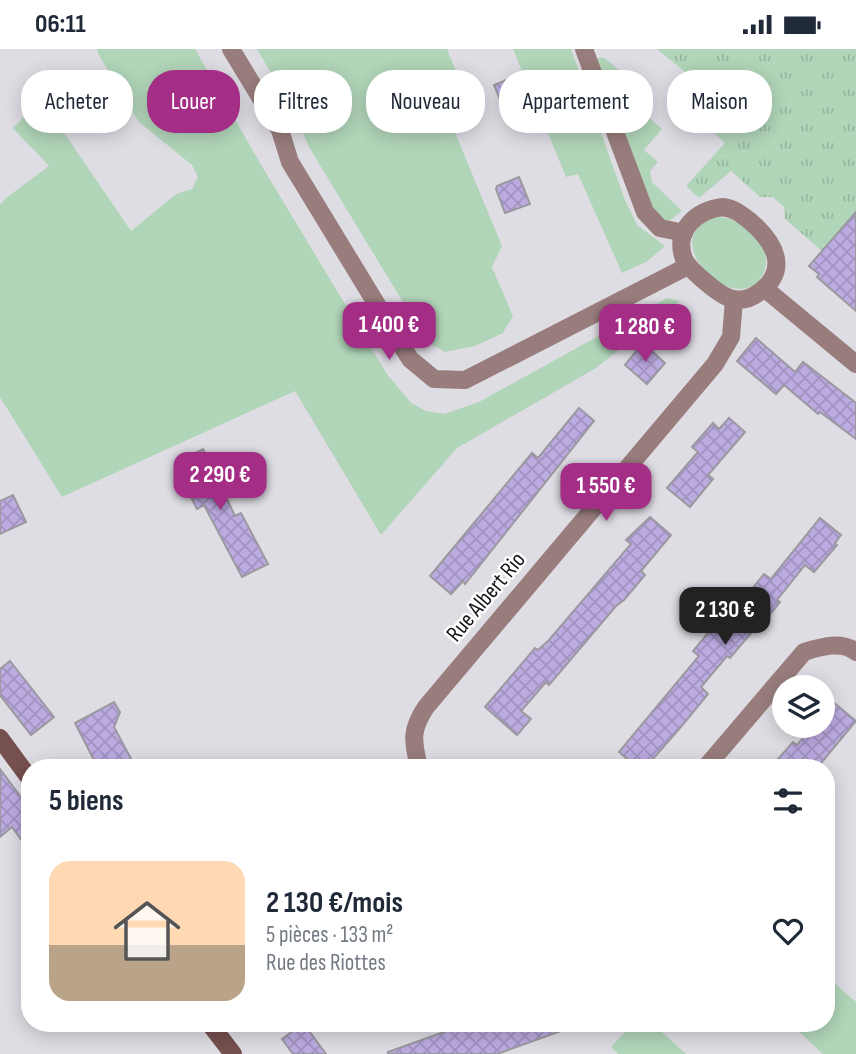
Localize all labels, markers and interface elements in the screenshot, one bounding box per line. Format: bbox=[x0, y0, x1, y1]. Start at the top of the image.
text: 06:11 bbox=[35, 9, 86, 40]
chip: Acheter bbox=[21, 70, 133, 133]
chip: Louer bbox=[147, 70, 240, 133]
chip: Filtres bbox=[254, 70, 352, 133]
chip: Nouveau bbox=[366, 70, 485, 133]
chip: Appartement bbox=[499, 70, 653, 133]
chip: Maison bbox=[667, 70, 772, 133]
pin: 1 400 € bbox=[324, 303, 454, 362]
pin: 1 280 € bbox=[580, 305, 710, 364]
text: 1 400 € bbox=[359, 311, 419, 339]
text: 1 280 € bbox=[615, 313, 675, 341]
pin: 2 290 € bbox=[155, 453, 285, 512]
text: 2 290 € bbox=[190, 461, 250, 489]
pin: 1 550 € bbox=[541, 463, 671, 523]
text: 1 550 € bbox=[576, 472, 636, 500]
street label: Rue Albert Rio bbox=[440, 546, 532, 648]
pin: 2 130 € bbox=[660, 587, 790, 647]
text: 2 130 € bbox=[695, 596, 755, 624]
map controls bbox=[772, 675, 835, 738]
button: layers bbox=[772, 675, 835, 738]
icon: filters bbox=[769, 782, 807, 820]
text: 5 biens bbox=[49, 783, 124, 819]
text: 2 130 €/mois bbox=[266, 885, 403, 921]
icon: home bbox=[105, 889, 189, 973]
icon: heart bbox=[769, 912, 807, 950]
text: 5 pièces · 133 m² bbox=[266, 921, 393, 949]
text: Rue des Riottes bbox=[266, 949, 386, 977]

